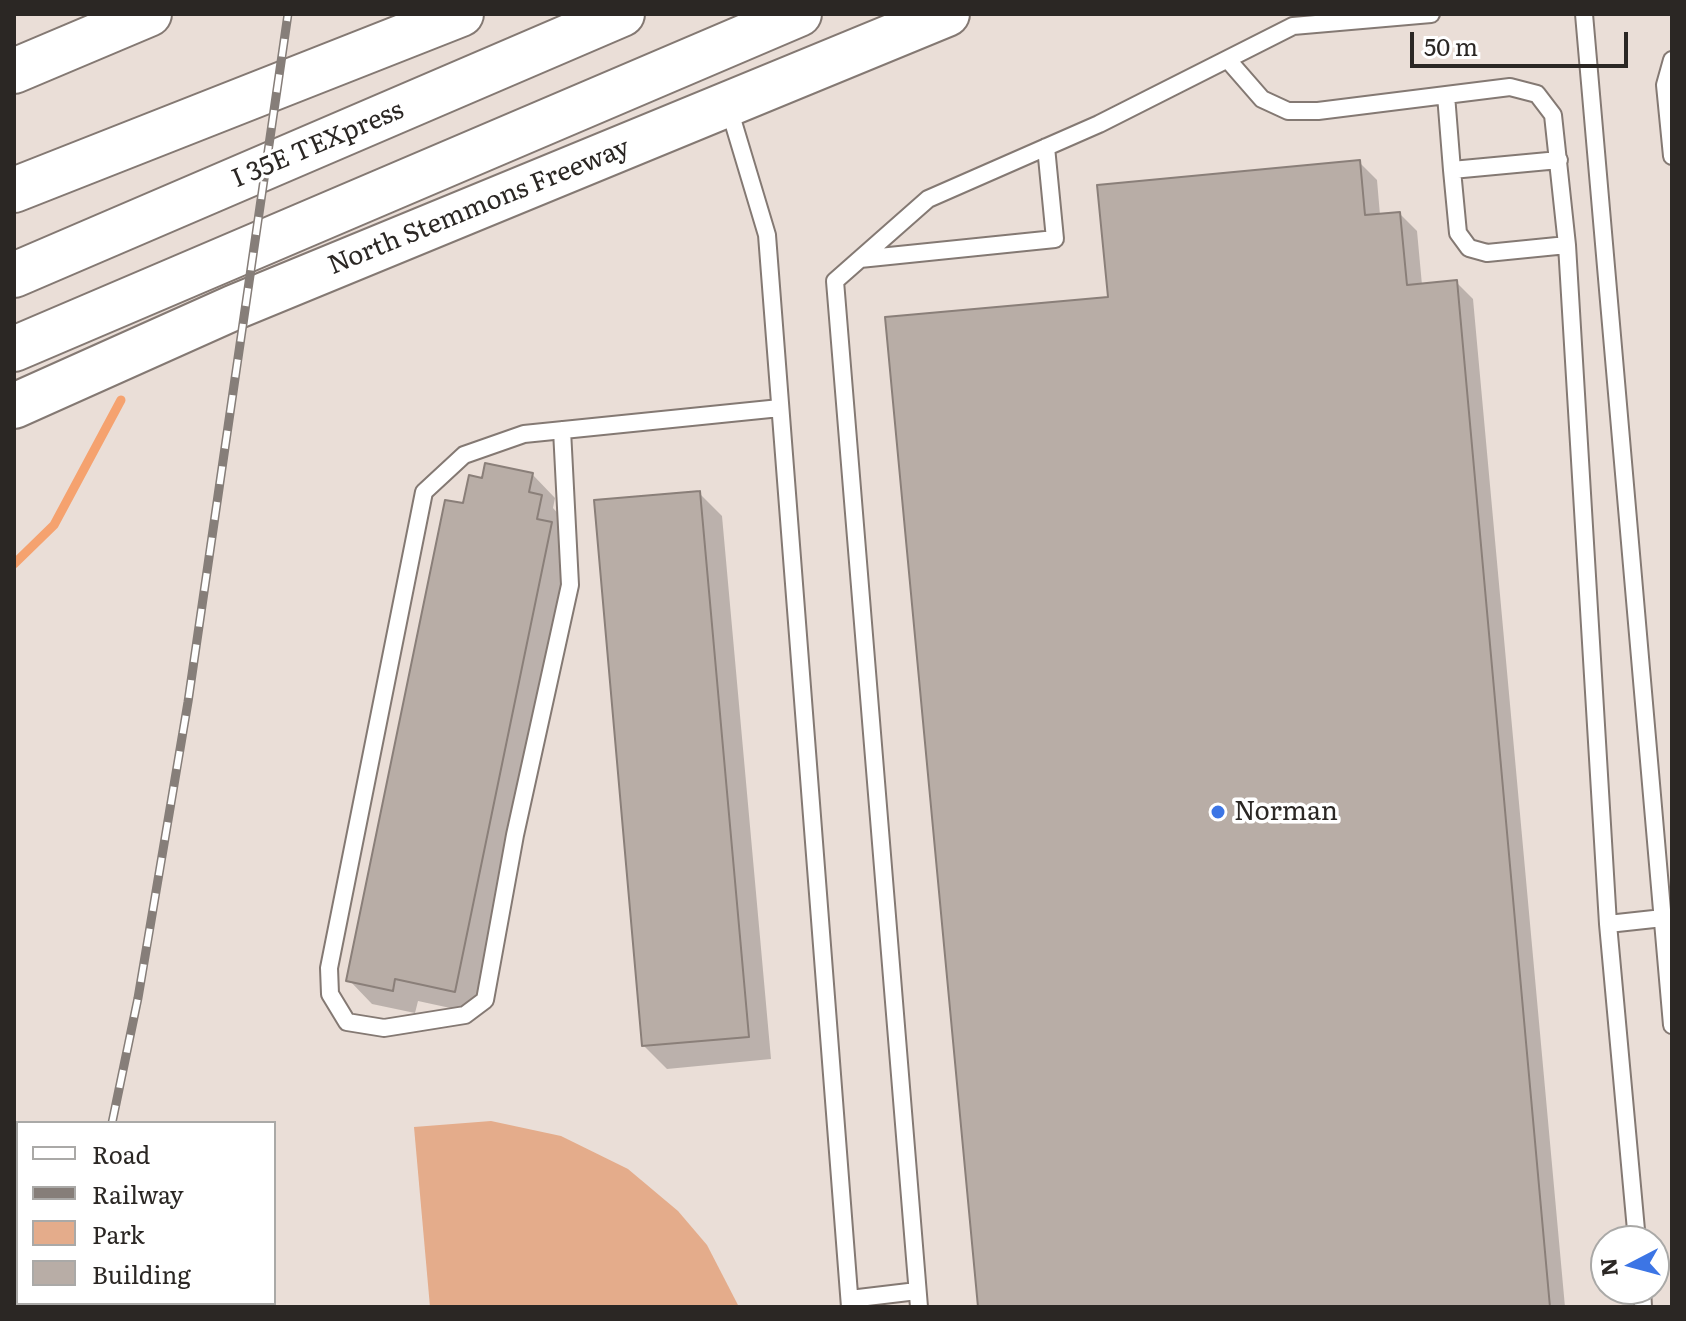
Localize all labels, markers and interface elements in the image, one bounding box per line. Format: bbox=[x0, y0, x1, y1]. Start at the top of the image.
scale bar bbox=[1414, 16, 1632, 66]
text: 50 m bbox=[1424, 28, 1478, 63]
street label: I 35E TEXpress bbox=[228, 95, 408, 195]
street label: North Stemmons Freeway bbox=[324, 132, 634, 282]
place label: Norman bbox=[1234, 796, 1338, 828]
marker: Norman bbox=[1209, 803, 1227, 821]
legend bbox=[16, 1121, 276, 1305]
text: Road bbox=[92, 1136, 150, 1171]
text: Railway bbox=[92, 1176, 184, 1211]
text: Park bbox=[92, 1216, 145, 1251]
north arrow bbox=[1590, 1225, 1670, 1305]
text: Building bbox=[92, 1256, 191, 1291]
text: N bbox=[1590, 1256, 1625, 1278]

